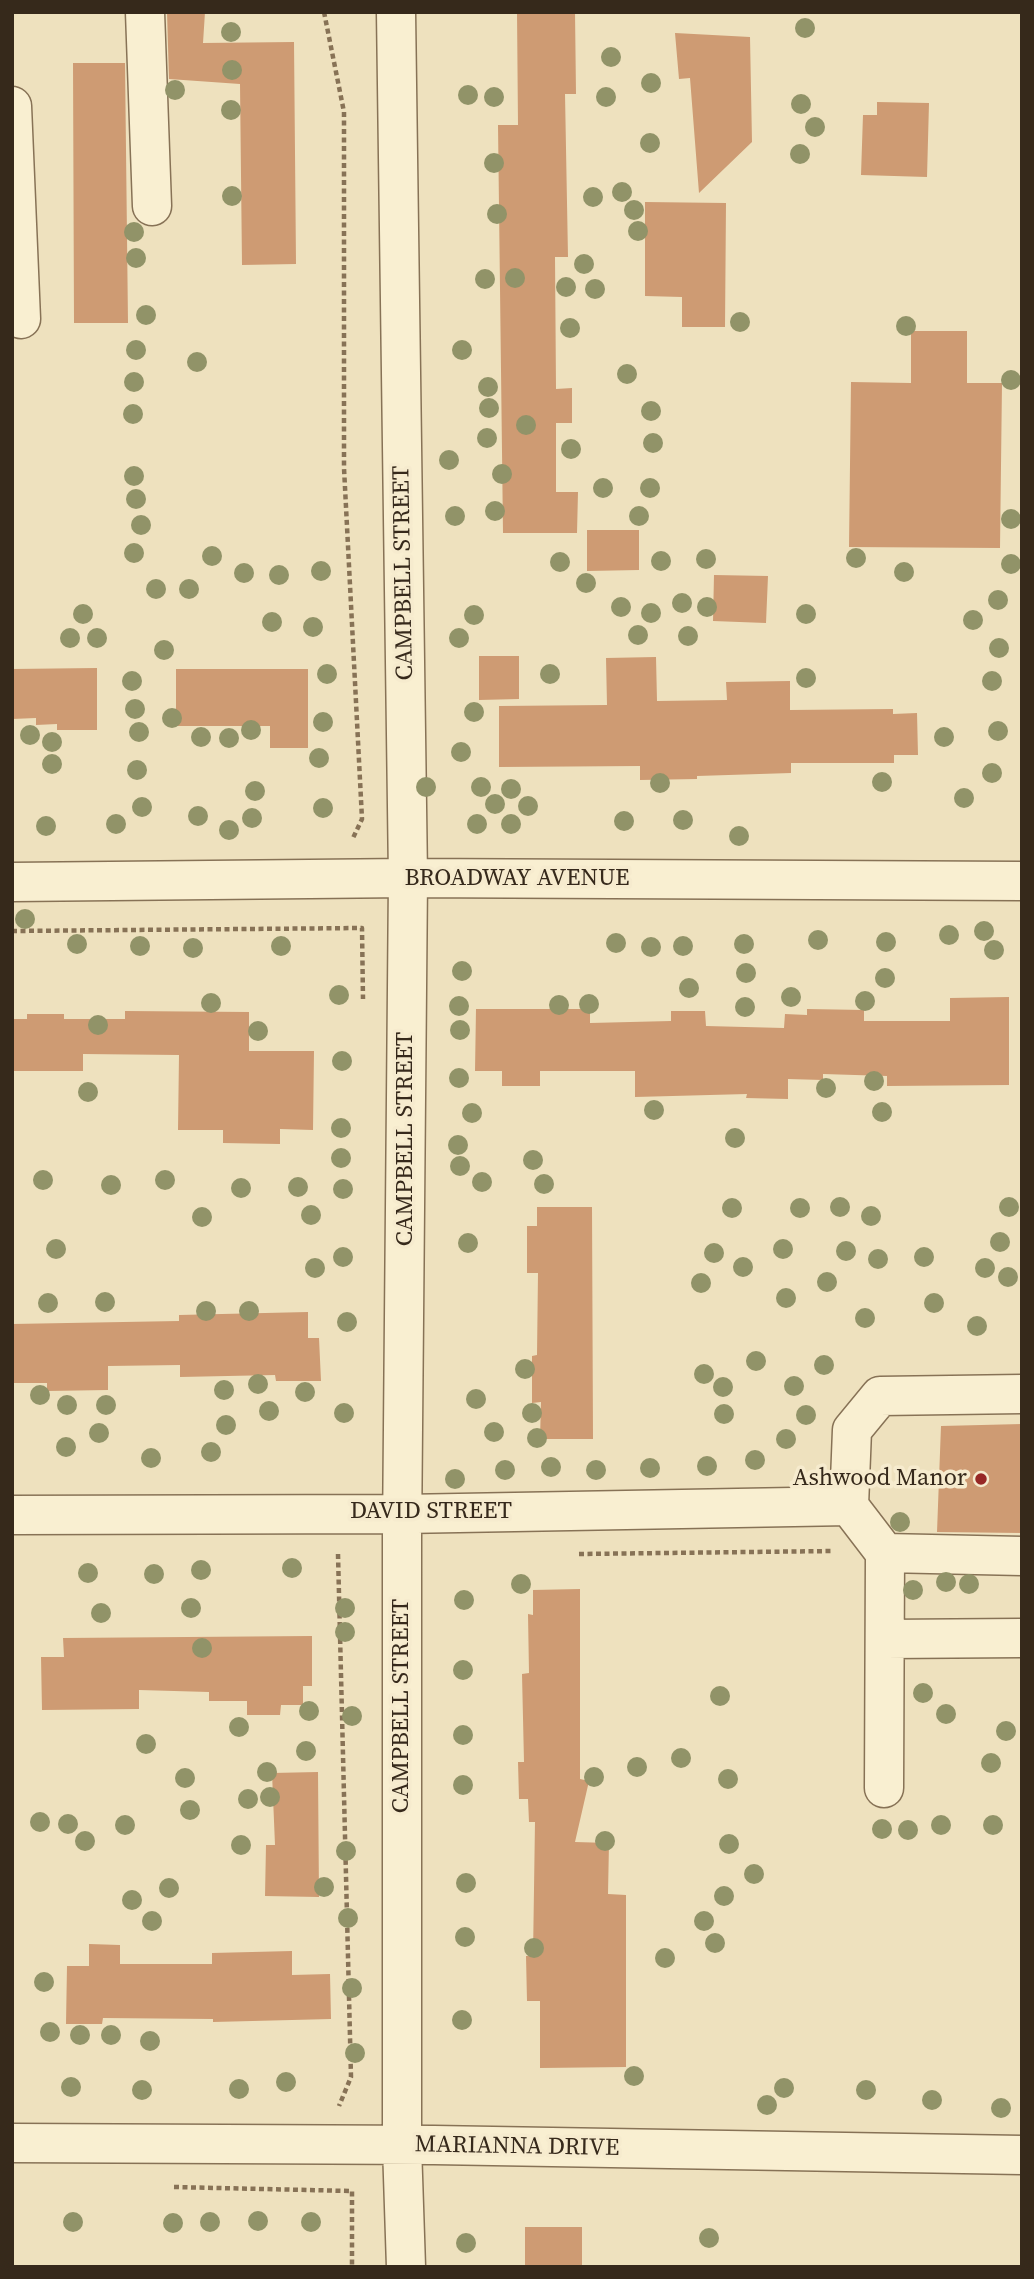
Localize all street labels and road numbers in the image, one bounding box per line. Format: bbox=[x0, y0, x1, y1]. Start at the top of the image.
street label: CAMPBELL STREET bbox=[388, 465, 420, 681]
street label: BROADWAY AVENUE bbox=[405, 865, 629, 893]
street label: CAMPBELL STREET bbox=[392, 1032, 420, 1246]
street label: DAVID STREET bbox=[350, 1498, 512, 1526]
street label: CAMPBELL STREET bbox=[388, 1599, 416, 1813]
street label: MARIANNA DRIVE bbox=[414, 2131, 620, 2163]

